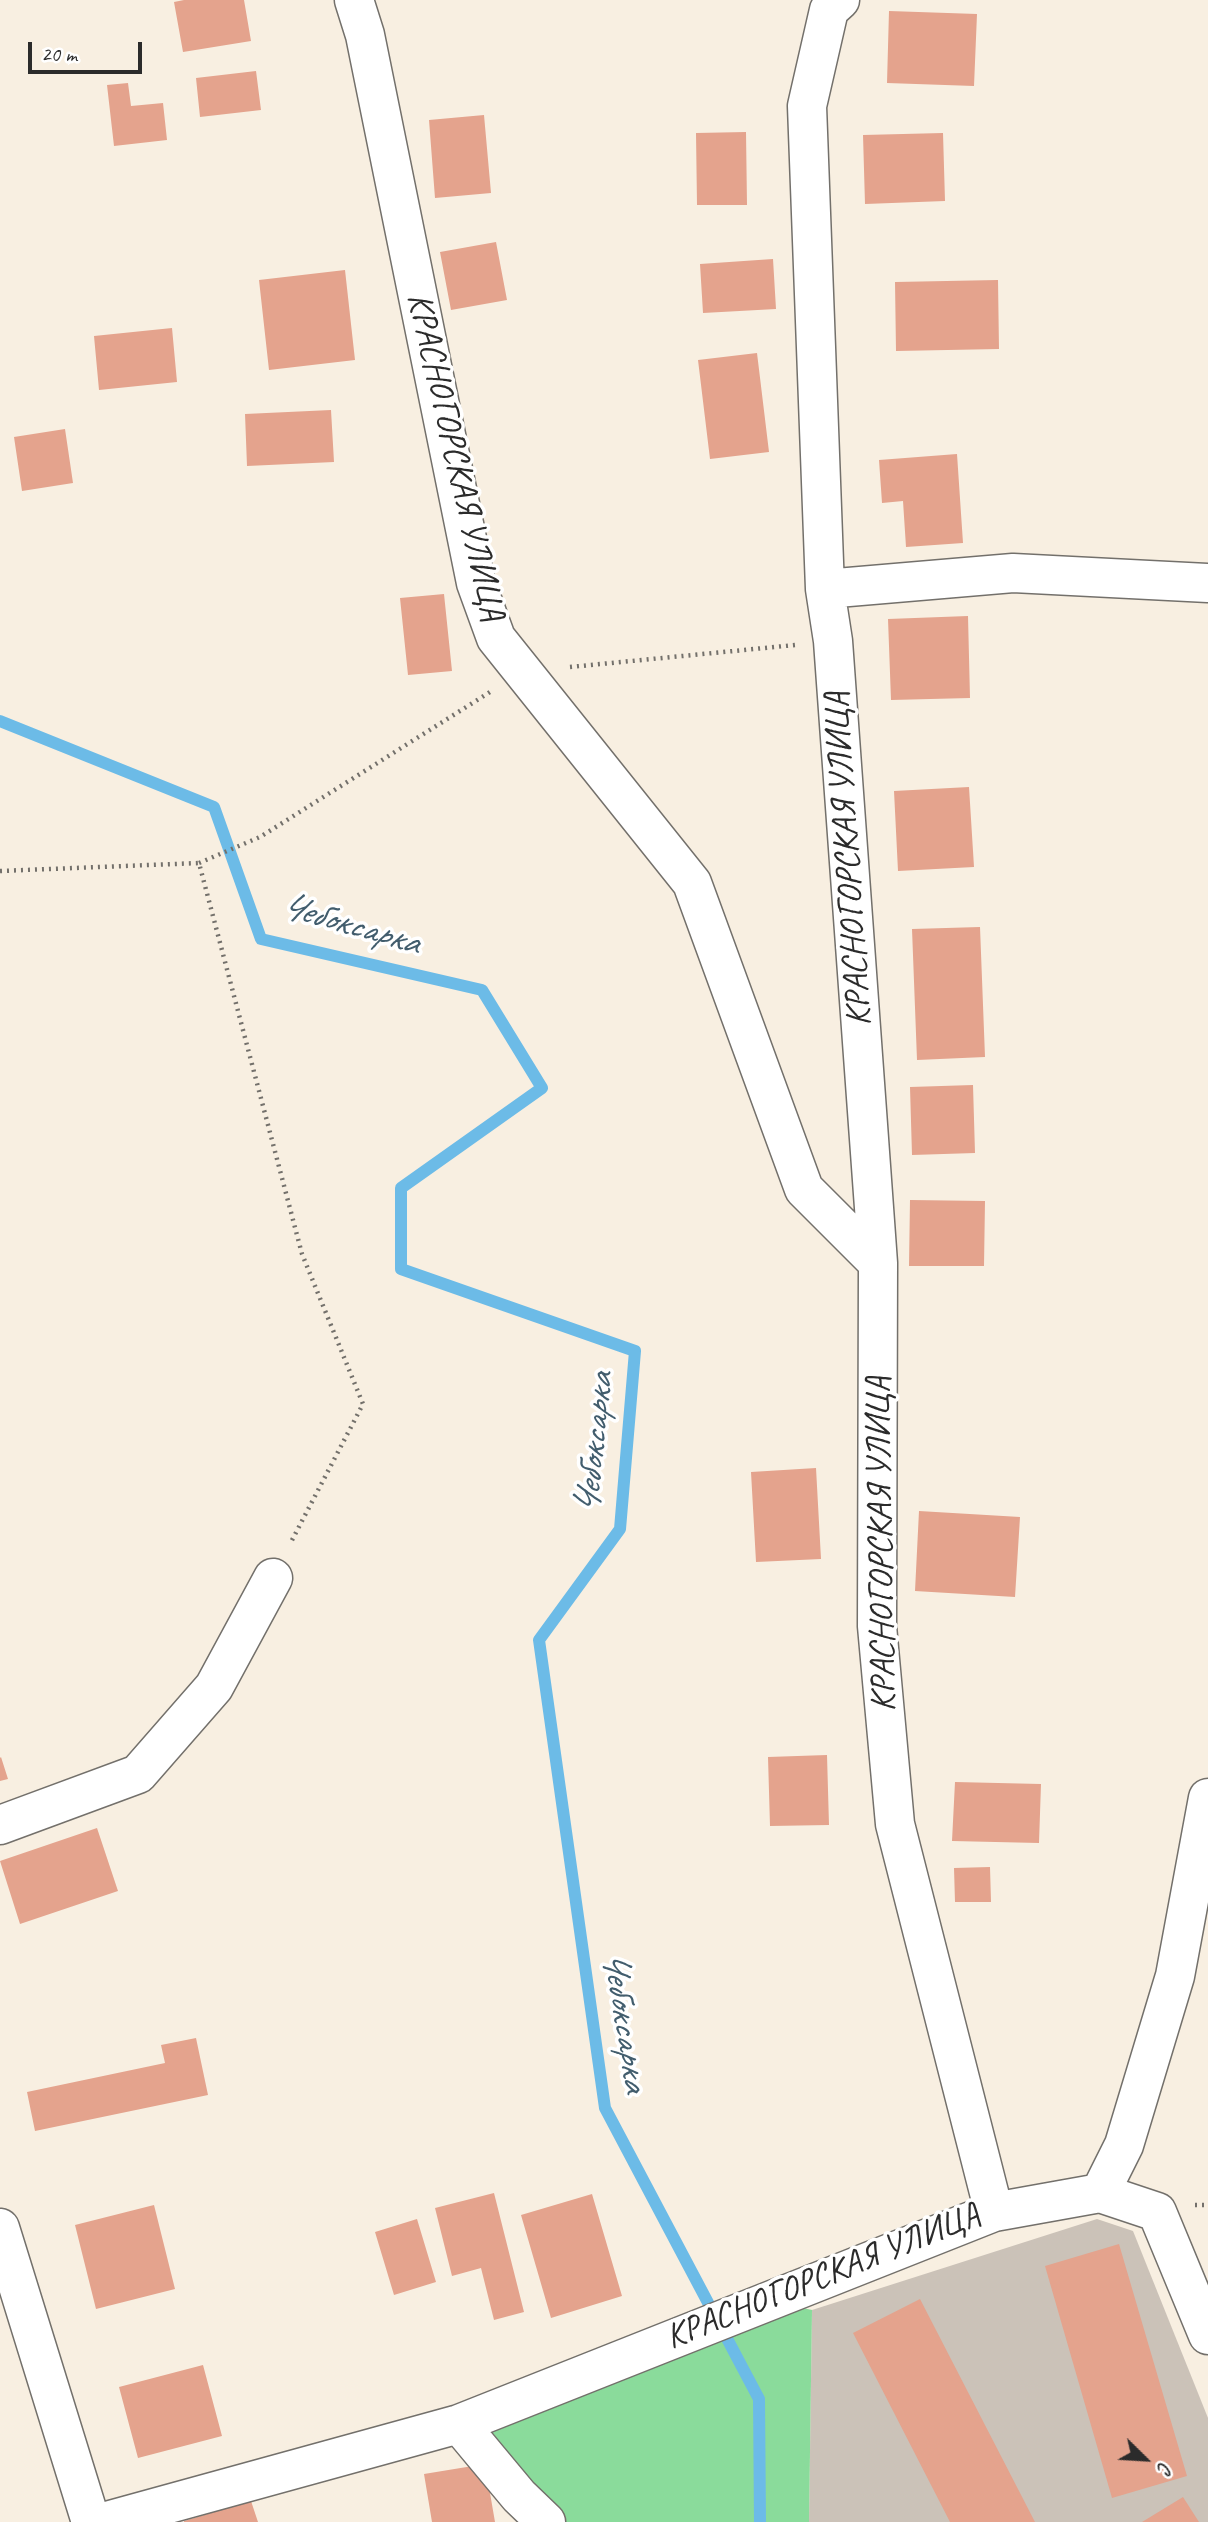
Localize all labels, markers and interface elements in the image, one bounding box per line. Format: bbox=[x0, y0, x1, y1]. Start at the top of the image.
scale bar bbox=[32, 28, 145, 72]
text: 20 m bbox=[41, 41, 77, 67]
street label: КРАСНОГОРСКАЯ УЛИЦА bbox=[397, 289, 513, 625]
street label: КРАСНОГОРСКАЯ УЛИЦА bbox=[816, 690, 882, 1028]
water label: Чебоксарка bbox=[276, 884, 424, 966]
water label: Чебоксарка bbox=[565, 1371, 625, 1517]
street label: КРАСНОГОРСКАЯ УЛИЦА bbox=[858, 1376, 906, 1712]
water label: Чебоксарка bbox=[591, 1947, 657, 2095]
street label: КРАСНОГОРСКАЯ УЛИЦА bbox=[660, 2195, 986, 2359]
north arrow bbox=[1110, 2424, 1180, 2494]
text: С bbox=[1151, 2458, 1177, 2477]

